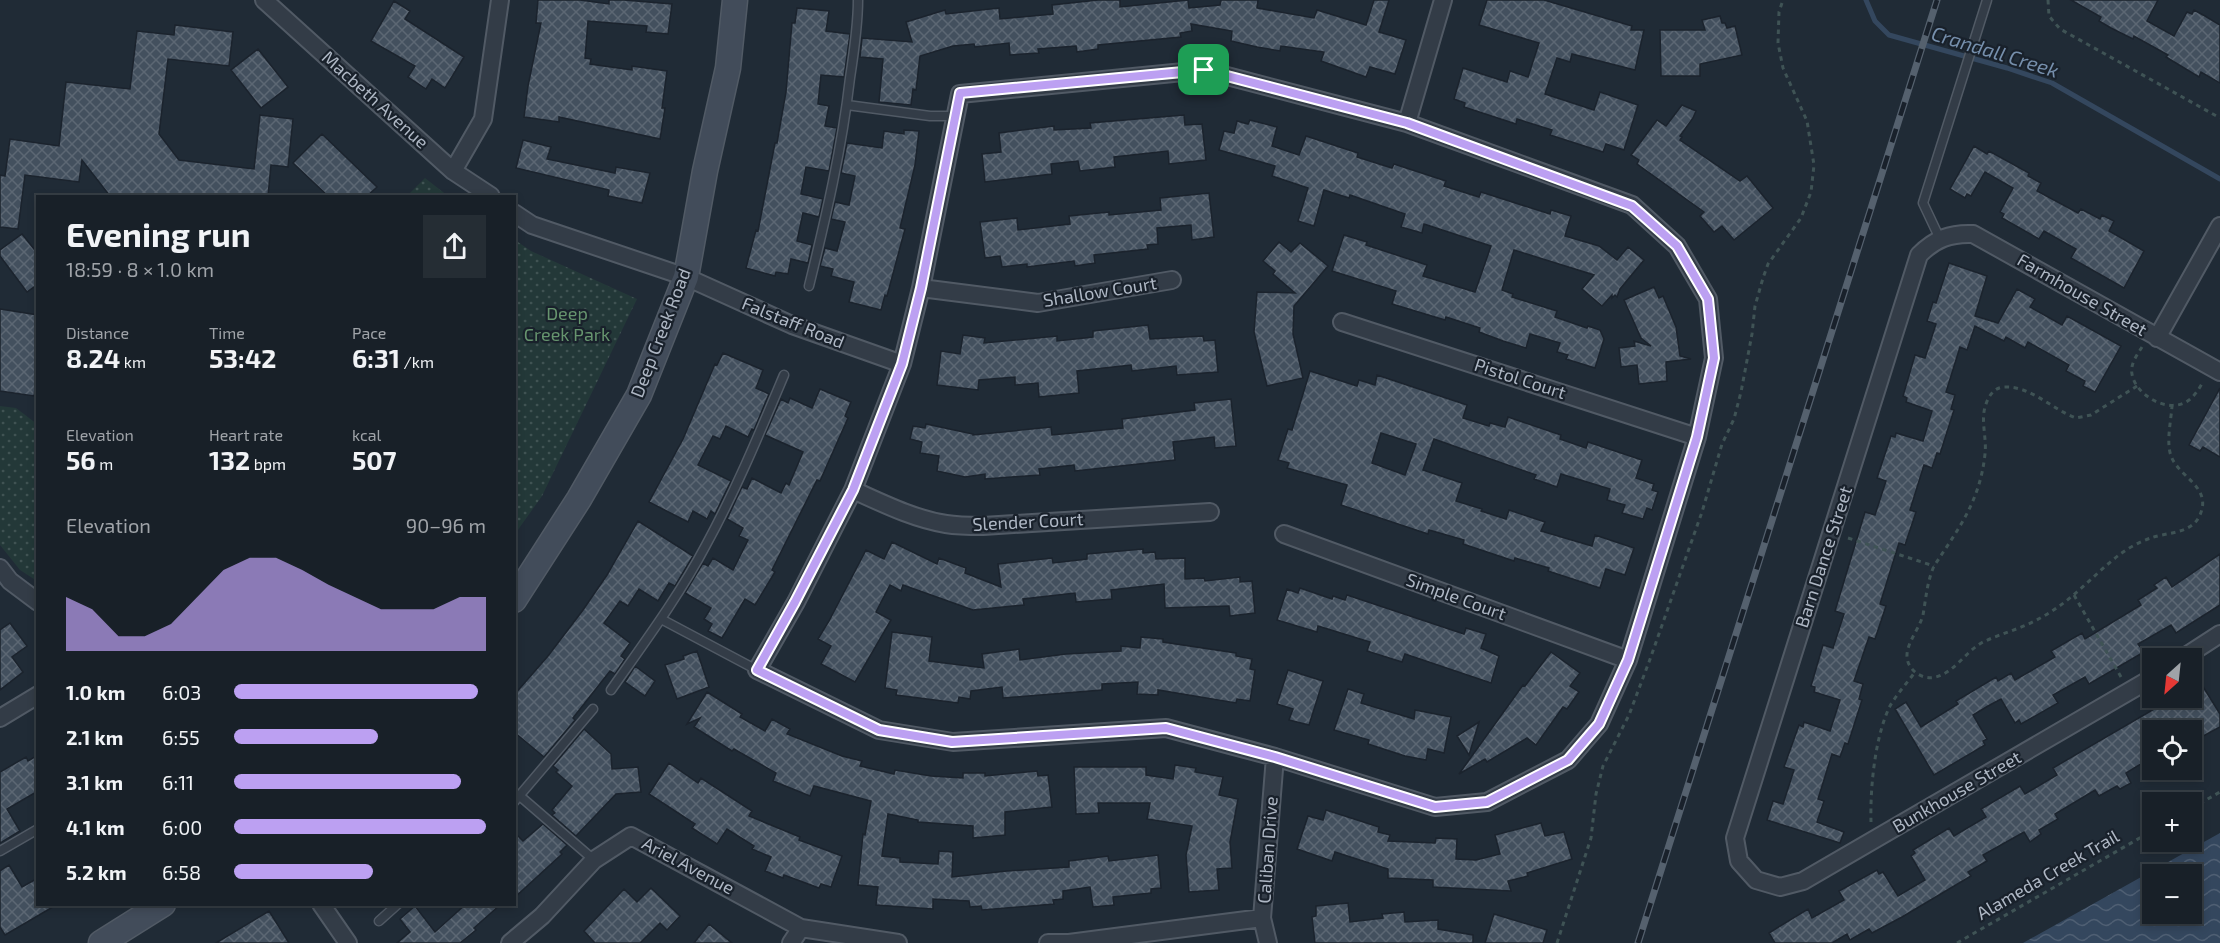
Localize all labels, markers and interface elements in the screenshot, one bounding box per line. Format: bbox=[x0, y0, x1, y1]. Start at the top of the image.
water label: Crandall Creek bbox=[1929, 20, 2062, 82]
pin bbox=[1178, 44, 1229, 95]
street label: Macbeth Avenue bbox=[318, 46, 433, 153]
icon: arrive bbox=[1187, 53, 1220, 86]
text: Evening run bbox=[66, 214, 251, 254]
button: share bbox=[423, 215, 486, 278]
street label: Farmhouse Street bbox=[2014, 248, 2151, 340]
text: 18:59 · 8 × 1.0 km bbox=[66, 257, 214, 281]
street label: Deep Creek Road bbox=[625, 265, 695, 400]
street label: Shallow Court bbox=[1042, 271, 1158, 311]
street label: Falstaff Road bbox=[739, 292, 848, 353]
park label: Deep Creek Park bbox=[524, 302, 610, 345]
text: Distance bbox=[66, 323, 129, 342]
text: Time bbox=[209, 323, 245, 342]
text: Pace bbox=[352, 323, 386, 342]
text: 8.24 bbox=[66, 342, 120, 373]
text: 53:42 bbox=[209, 342, 276, 373]
text: 6:31 bbox=[352, 342, 400, 373]
text: km bbox=[120, 352, 146, 371]
text: /km bbox=[400, 352, 434, 371]
street label: Pistol Court bbox=[1472, 353, 1569, 403]
text: Elevation bbox=[66, 425, 134, 444]
text: Heart rate bbox=[209, 425, 283, 444]
text: kcal bbox=[352, 425, 381, 444]
text: 56 bbox=[66, 444, 96, 475]
text: 132 bbox=[209, 444, 250, 475]
text: 507 bbox=[352, 444, 397, 475]
text: m bbox=[96, 454, 113, 473]
text: bpm bbox=[250, 454, 286, 473]
street label: Barn Dance Street bbox=[1790, 483, 1856, 630]
street label: Slender Court bbox=[972, 507, 1084, 535]
text: Elevation bbox=[66, 513, 151, 537]
text: 90–96 m bbox=[406, 513, 486, 537]
street label: Simple Court bbox=[1403, 568, 1509, 624]
north arrow bbox=[2142, 648, 2202, 708]
map controls bbox=[2142, 648, 2202, 924]
text: 1.0 km bbox=[66, 680, 125, 704]
text: 6:03 bbox=[162, 680, 201, 704]
button: locate bbox=[2142, 720, 2202, 780]
text: 2.1 km bbox=[66, 725, 123, 749]
text: 6:55 bbox=[162, 725, 200, 749]
street label: Bunkhouse Street bbox=[1888, 745, 2025, 837]
text: 3.1 km bbox=[66, 770, 123, 794]
text: 6:11 bbox=[162, 770, 194, 794]
button: + bbox=[2142, 792, 2202, 852]
street label: Caliban Drive bbox=[1252, 796, 1282, 904]
text: 4.1 km bbox=[66, 815, 125, 839]
text: 6:00 bbox=[162, 815, 202, 839]
street label: Alameda Creek Trail bbox=[1972, 824, 2123, 924]
street label: Ariel Avenue bbox=[639, 832, 738, 899]
text: 5.2 km bbox=[66, 860, 127, 884]
text: 6:58 bbox=[162, 860, 201, 884]
button: − bbox=[2142, 864, 2202, 924]

